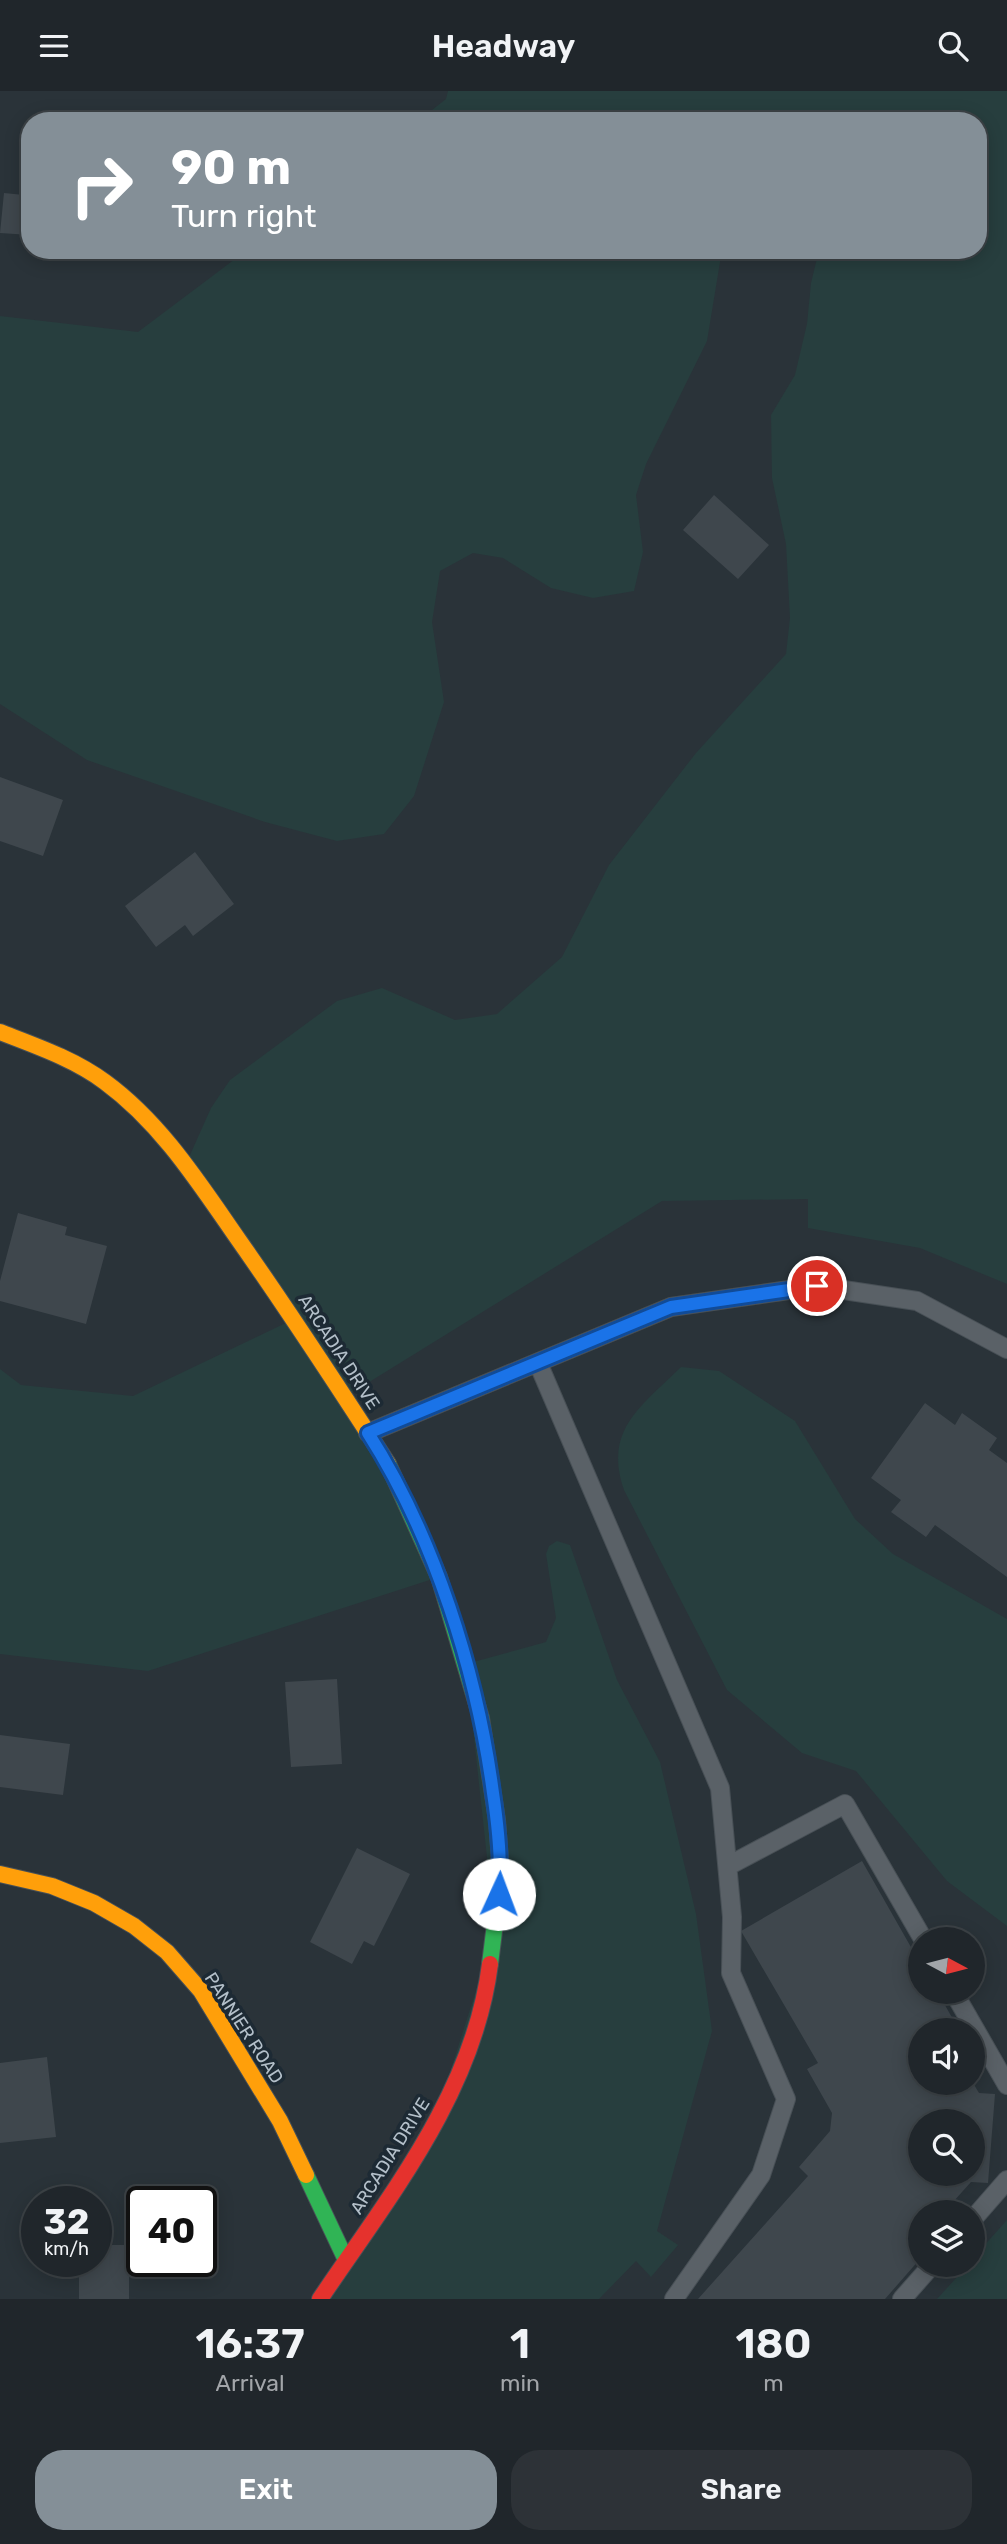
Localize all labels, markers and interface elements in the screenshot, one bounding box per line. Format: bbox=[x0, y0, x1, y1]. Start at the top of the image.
icon: menu bbox=[35, 27, 73, 65]
text: Headway bbox=[432, 27, 575, 65]
icon: search bbox=[934, 27, 972, 65]
text: 90 m bbox=[171, 138, 291, 196]
icon: right bbox=[56, 140, 147, 231]
text: Turn right bbox=[171, 197, 316, 235]
pin bbox=[787, 1256, 847, 1316]
icon: arrive bbox=[798, 1267, 836, 1305]
street label: ARCADIA DRIVE bbox=[294, 1290, 384, 1414]
position arrow bbox=[462, 1857, 536, 1931]
north arrow bbox=[908, 1927, 985, 2004]
map controls bbox=[908, 1927, 985, 2277]
street label: PANNIER ROAD bbox=[200, 1968, 288, 2088]
button: sound bbox=[908, 2018, 985, 2095]
street label: ARCADIA DRIVE bbox=[345, 2094, 435, 2218]
button: search bbox=[908, 2109, 985, 2186]
speed limit sign: 40 bbox=[126, 2186, 217, 2277]
button: layers bbox=[908, 2200, 985, 2277]
text: 32 bbox=[44, 2201, 89, 2243]
text: km/h bbox=[44, 2238, 89, 2260]
text: 16:37 bbox=[195, 2319, 305, 2369]
text: 1 bbox=[510, 2319, 530, 2369]
text: 180 bbox=[735, 2319, 812, 2369]
text: Arrival bbox=[216, 2369, 285, 2397]
text: min bbox=[500, 2369, 540, 2397]
text: m bbox=[763, 2369, 784, 2397]
button: Exit bbox=[35, 2450, 497, 2530]
button: Share bbox=[511, 2450, 972, 2530]

